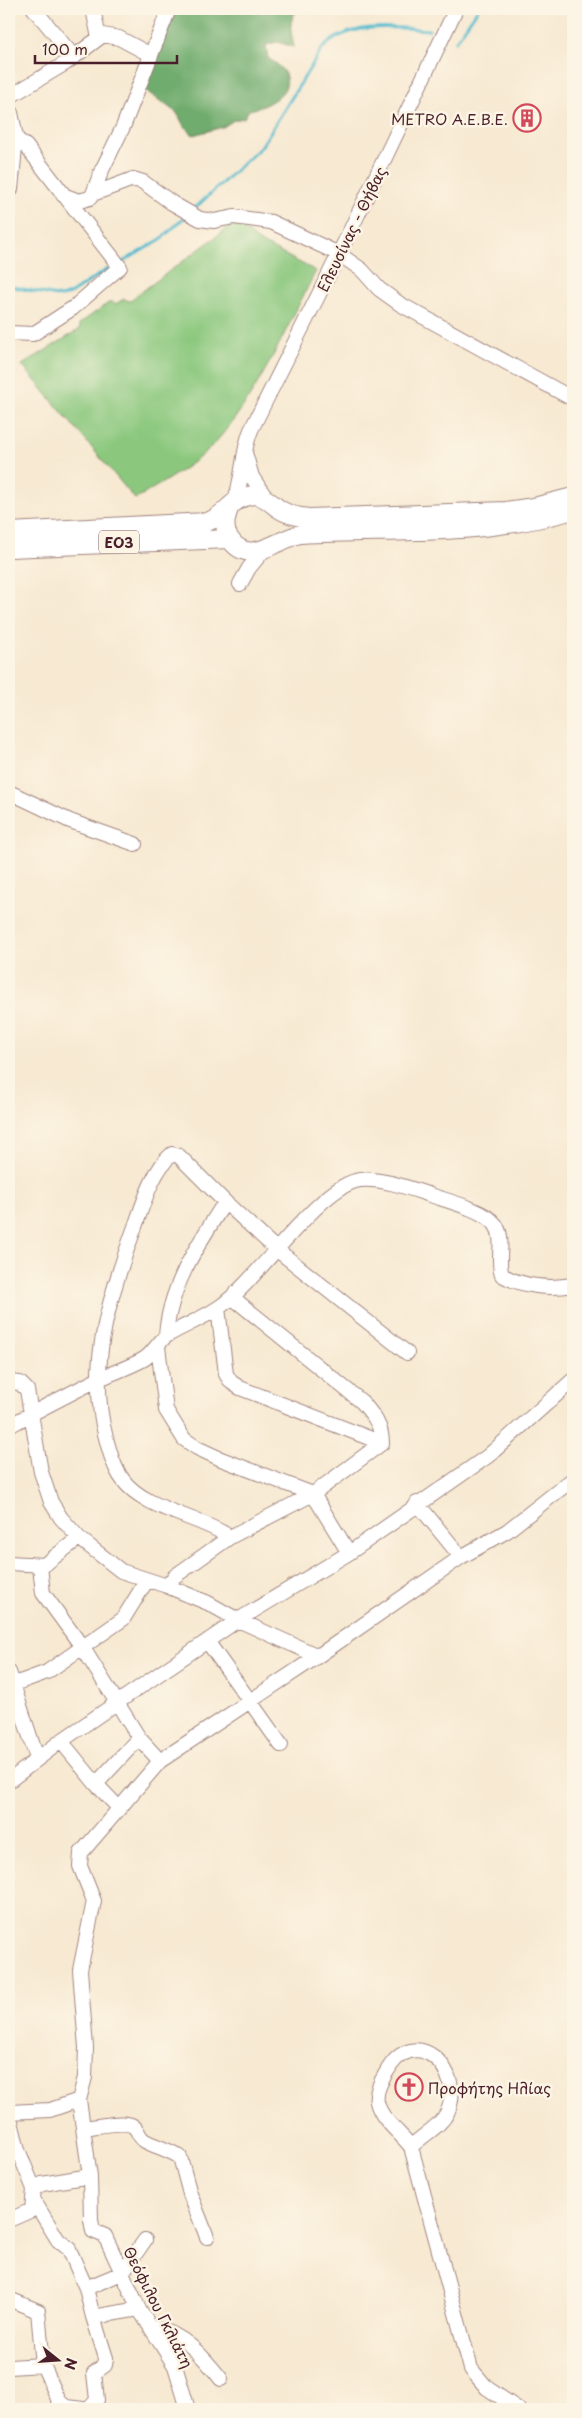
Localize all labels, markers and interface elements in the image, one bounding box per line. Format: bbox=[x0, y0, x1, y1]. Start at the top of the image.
scale bar bbox=[35, 32, 178, 64]
text: 100 m bbox=[42, 37, 88, 60]
building icon: METRO Α.Ε.Β.Ε. bbox=[512, 103, 542, 133]
place label: METRO Α.Ε.Β.Ε. bbox=[391, 107, 508, 130]
street label: Ελευσίνας - Θήβας bbox=[311, 162, 391, 296]
road number: ΕΟ3 bbox=[99, 530, 139, 554]
church icon: Προφήτης Ηλίας bbox=[394, 2072, 424, 2102]
place label: Προφήτης Ηλίας bbox=[428, 2076, 551, 2099]
street label: Θεόφιλου Γκλιάτη bbox=[118, 2242, 200, 2372]
north arrow bbox=[32, 2336, 82, 2386]
text: N bbox=[59, 2356, 83, 2372]

